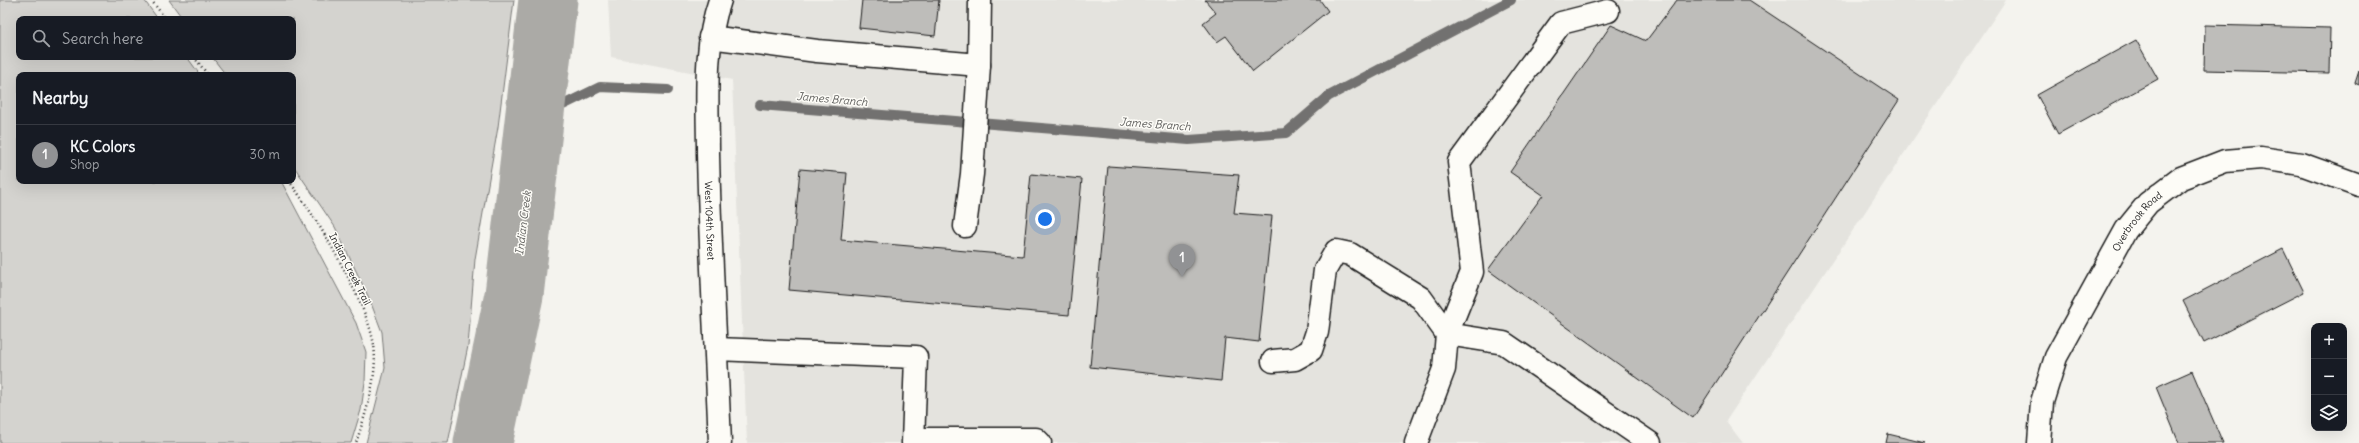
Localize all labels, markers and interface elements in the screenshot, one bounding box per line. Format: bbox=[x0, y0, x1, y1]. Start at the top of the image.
search box bbox=[16, 16, 296, 60]
icon: search bbox=[30, 27, 52, 49]
text: Search here bbox=[62, 29, 143, 48]
text: Nearby bbox=[32, 87, 88, 109]
water label: James Branch bbox=[796, 89, 869, 109]
water label: James Branch bbox=[1119, 115, 1192, 134]
text: KC Colors bbox=[70, 137, 135, 156]
text: 1 bbox=[42, 146, 48, 163]
text: 30 m bbox=[250, 146, 280, 163]
text: Shop bbox=[70, 156, 99, 173]
street label: West 104th Street bbox=[702, 181, 718, 261]
street label: Overbrook Road bbox=[2109, 188, 2165, 253]
water label: Indian Creek bbox=[512, 189, 534, 256]
your location bbox=[1035, 209, 1055, 229]
street label: Indian Creek Trail bbox=[326, 231, 374, 307]
pin: 1 bbox=[1169, 244, 1195, 277]
map controls bbox=[2311, 323, 2347, 431]
button: + bbox=[2311, 323, 2347, 359]
button: − bbox=[2311, 359, 2347, 395]
button: layers bbox=[2311, 395, 2347, 431]

